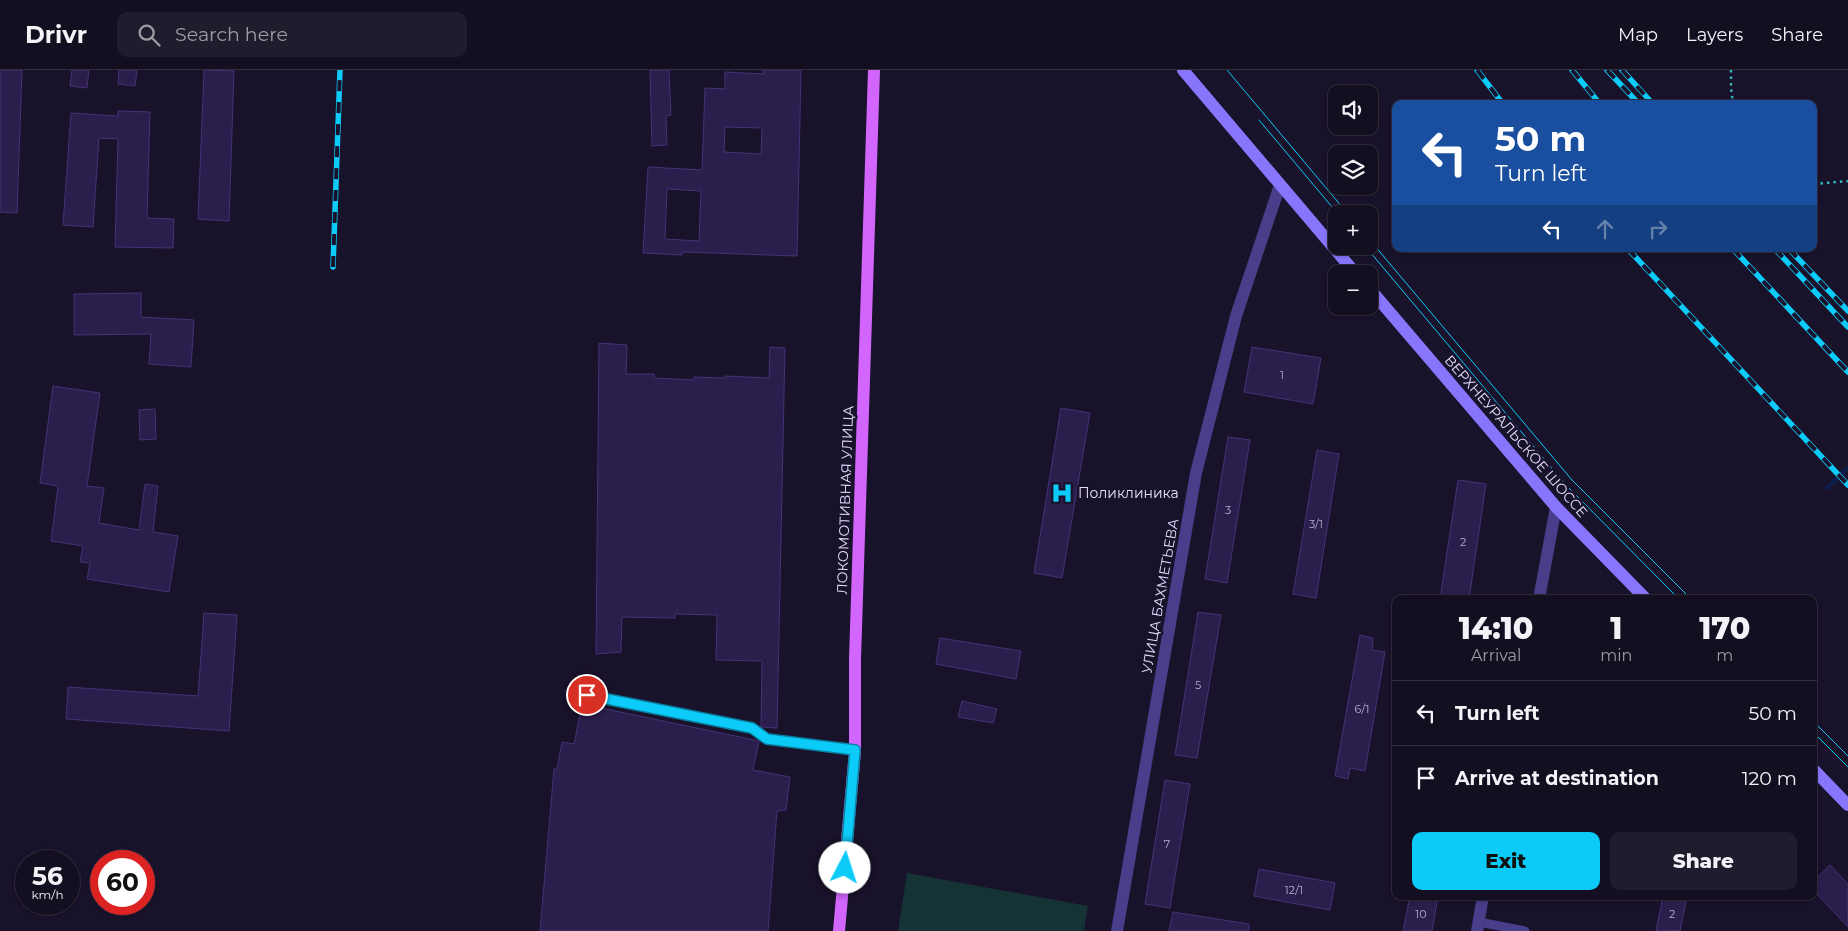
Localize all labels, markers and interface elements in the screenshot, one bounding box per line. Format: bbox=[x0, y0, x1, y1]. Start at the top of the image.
search box bbox=[117, 12, 467, 57]
text: Drivr bbox=[25, 20, 87, 49]
icon: search bbox=[135, 21, 163, 49]
text: Search here bbox=[175, 23, 288, 46]
text: Map bbox=[1618, 24, 1658, 46]
text: Layers bbox=[1686, 24, 1743, 46]
text: Share bbox=[1771, 24, 1823, 46]
map controls bbox=[1328, 85, 1378, 315]
button: sound bbox=[1328, 85, 1378, 135]
text: 50 m bbox=[1495, 117, 1586, 160]
icon: left bbox=[1412, 120, 1477, 185]
button: layers bbox=[1328, 145, 1378, 195]
text: Turn left bbox=[1495, 160, 1587, 187]
button: + bbox=[1328, 205, 1378, 255]
icon: left bbox=[1538, 215, 1566, 243]
icon: ahead bbox=[1591, 215, 1619, 243]
icon: right bbox=[1644, 215, 1672, 243]
button: − bbox=[1328, 265, 1378, 315]
street label: ВЕРХНЕУРАЛЬСКОЕ ШОССЕ bbox=[1441, 351, 1591, 521]
house number: 1 bbox=[1280, 368, 1284, 382]
street label: ЛОКОМОТИВНАЯ УЛИЦА bbox=[833, 405, 857, 595]
hospital icon: Поликлиника bbox=[1049, 480, 1075, 506]
place label: Поликлиника bbox=[1078, 484, 1179, 502]
house number: 3 bbox=[1225, 503, 1231, 517]
street label: УЛИЦА БАХМЕТЬЕВА bbox=[1137, 516, 1183, 675]
house number: 3/1 bbox=[1309, 517, 1323, 531]
house number: 2 bbox=[1460, 535, 1466, 549]
text: 14:10 bbox=[1459, 610, 1533, 647]
text: 1 bbox=[1610, 610, 1622, 647]
text: 170 bbox=[1699, 610, 1750, 647]
text: Arrival bbox=[1471, 646, 1521, 665]
text: min bbox=[1600, 646, 1632, 665]
text: m bbox=[1716, 646, 1733, 665]
pin bbox=[566, 674, 608, 716]
house number: 5 bbox=[1195, 678, 1201, 692]
icon: arrive bbox=[573, 681, 601, 709]
icon: left bbox=[1412, 699, 1440, 727]
house number: 6/1 bbox=[1355, 702, 1369, 716]
text: Turn left bbox=[1455, 702, 1540, 725]
text: 50 m bbox=[1749, 702, 1797, 725]
icon: arrive bbox=[1412, 764, 1440, 792]
text: Arrive at destination bbox=[1455, 767, 1659, 790]
text: 120 m bbox=[1742, 767, 1797, 790]
button: Exit bbox=[1412, 832, 1600, 890]
button: Share bbox=[1610, 832, 1797, 890]
house number: 7 bbox=[1164, 837, 1170, 851]
position arrow bbox=[818, 841, 870, 893]
speed limit sign: 60 bbox=[90, 850, 155, 915]
text: 56 bbox=[32, 861, 63, 891]
house number: 12/1 bbox=[1285, 883, 1303, 897]
text: km/h bbox=[31, 887, 64, 902]
house number: 10 bbox=[1415, 907, 1427, 921]
house number: 2 bbox=[1669, 907, 1675, 921]

